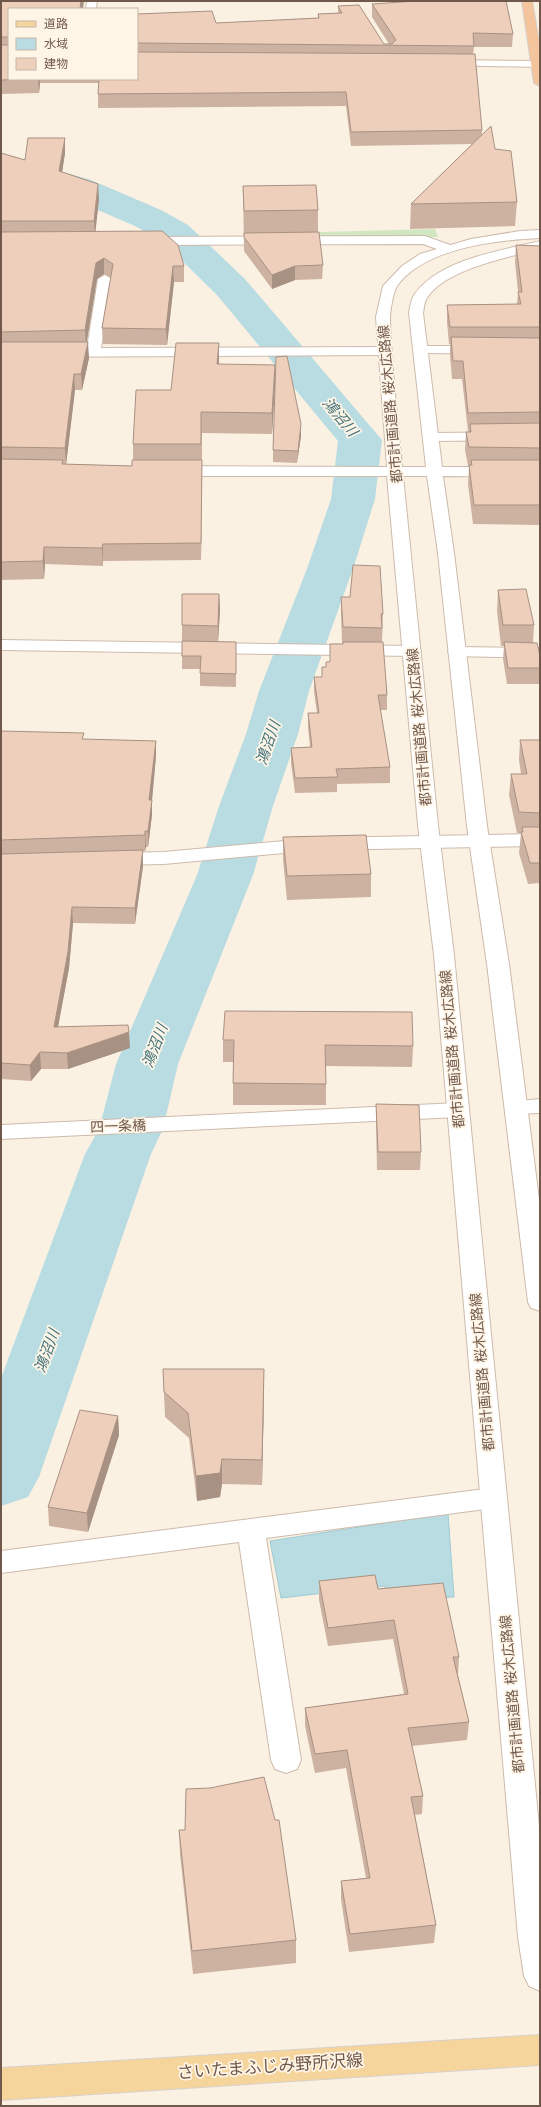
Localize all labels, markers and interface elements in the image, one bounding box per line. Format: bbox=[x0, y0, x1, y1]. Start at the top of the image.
legend bbox=[8, 8, 138, 80]
text: 道路 bbox=[44, 17, 68, 31]
text: 水域 bbox=[44, 37, 68, 51]
text: 建物 bbox=[44, 57, 68, 71]
street label: 都市計画道路 桜木広路線 bbox=[375, 324, 405, 484]
water label: 鴻沼川 bbox=[319, 394, 363, 442]
street label: 都市計画道路 桜木広路線 bbox=[404, 647, 434, 807]
water label: 鴻沼川 bbox=[252, 717, 284, 767]
street label: 都市計画道路 桜木広路線 bbox=[437, 969, 467, 1129]
water label: 鴻沼川 bbox=[139, 1020, 172, 1070]
street label: 四一条橋 bbox=[90, 1117, 146, 1135]
street label: 都市計画道路 桜木広路線 bbox=[467, 1292, 497, 1452]
water label: 鴻沼川 bbox=[31, 1325, 64, 1375]
street label: 都市計画道路 桜木広路線 bbox=[497, 1614, 527, 1774]
street label: さいたまふじみ野所沢線 bbox=[176, 2050, 364, 2082]

